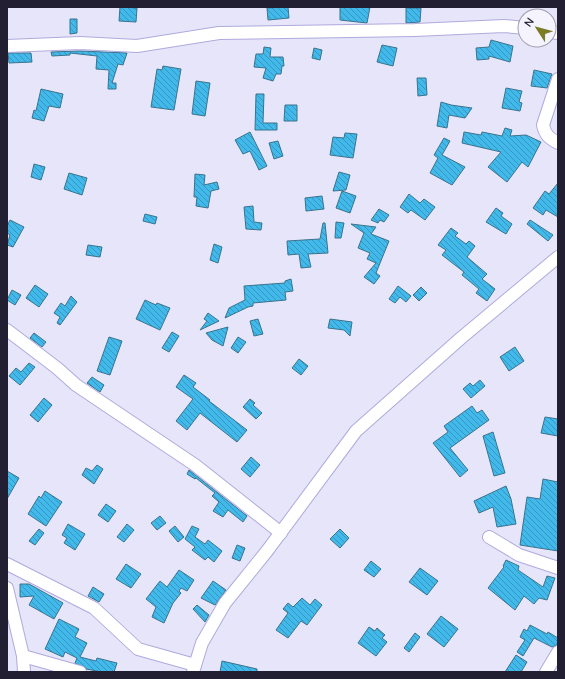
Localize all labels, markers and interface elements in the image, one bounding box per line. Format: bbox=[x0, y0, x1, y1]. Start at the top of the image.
north arrow bbox=[517, 8, 557, 48]
text: N bbox=[521, 15, 537, 30]

